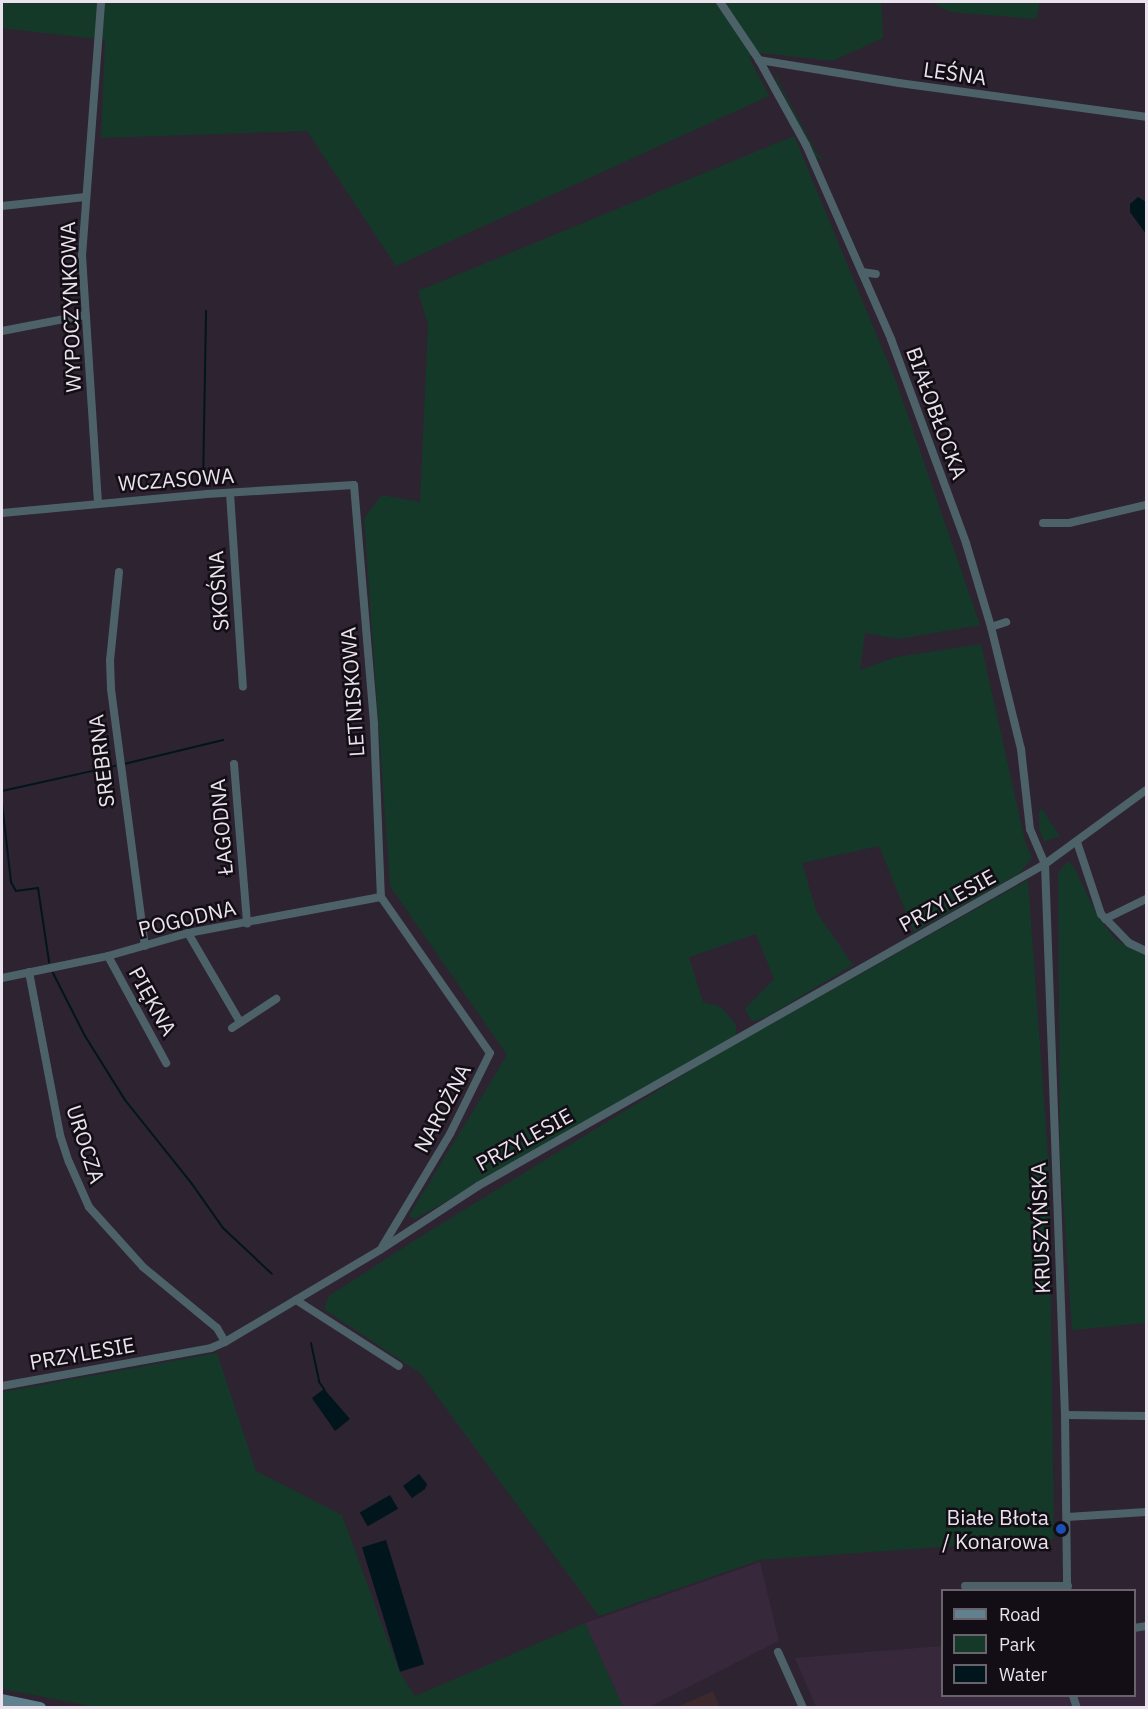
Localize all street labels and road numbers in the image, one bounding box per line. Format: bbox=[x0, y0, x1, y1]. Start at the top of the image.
street label: LEŚNA bbox=[922, 56, 988, 90]
street label: WYPOCZYNKOWA bbox=[54, 221, 86, 393]
street label: BIAŁOBŁOCKA bbox=[901, 343, 973, 483]
street label: WCZASOWA bbox=[117, 462, 235, 496]
street label: SKOŚNA bbox=[203, 550, 233, 632]
street label: LETNISKOWA bbox=[335, 626, 369, 758]
street label: SREBRNA bbox=[83, 713, 119, 809]
street label: ŁAGODNA bbox=[204, 778, 238, 876]
street label: PRZYLESIE bbox=[894, 863, 1000, 937]
street label: POGODNA bbox=[136, 895, 238, 941]
street label: PIĘKNA bbox=[124, 962, 182, 1040]
street label: NAROŻNA bbox=[408, 1059, 476, 1157]
street label: UROCZA bbox=[61, 1102, 111, 1186]
street label: PRZYLESIE bbox=[471, 1102, 577, 1176]
street label: KRUSZYŃSKA bbox=[1025, 1162, 1055, 1294]
street label: PRZYLESIE bbox=[27, 1331, 137, 1375]

